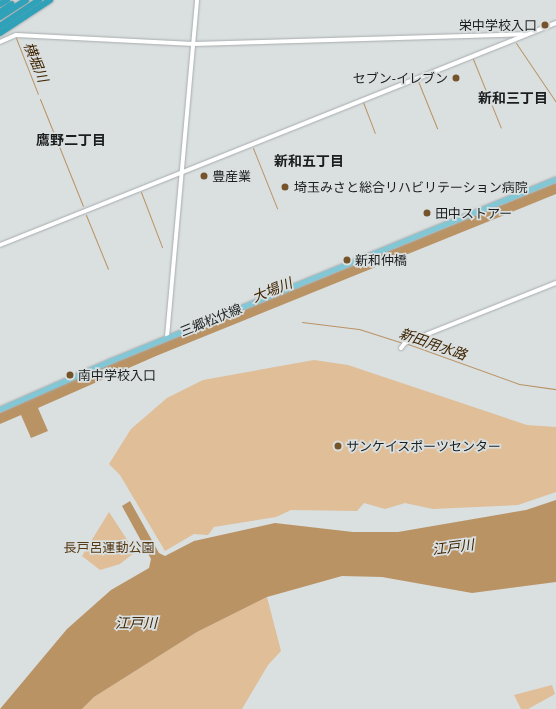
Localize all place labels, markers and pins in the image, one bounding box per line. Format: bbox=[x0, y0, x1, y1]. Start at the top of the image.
place label: 栄中学校入口 bbox=[459, 17, 537, 33]
marker: 栄中学校入口 bbox=[540, 20, 550, 30]
place label: セブン-イレブン bbox=[353, 70, 448, 86]
marker: セブン-イレブン bbox=[451, 73, 461, 83]
place label: 豊産業 bbox=[212, 168, 251, 184]
marker: 豊産業 bbox=[199, 171, 209, 181]
place label: 埼玉みさと総合リハビリテーション病院 bbox=[294, 179, 528, 195]
marker: 埼玉みさと総合リハビリテーション病院 bbox=[279, 181, 291, 193]
place label: 田中ストアー bbox=[435, 205, 512, 221]
marker: 田中ストアー bbox=[422, 208, 432, 218]
place label: 新和仲橋 bbox=[355, 252, 407, 268]
marker: 新和仲橋 bbox=[342, 255, 352, 265]
place label: 南中学校入口 bbox=[78, 367, 156, 383]
marker: 南中学校入口 bbox=[65, 370, 75, 380]
place label: サンケイスポーツセンター bbox=[346, 438, 502, 454]
marker: サンケイスポーツセンター bbox=[333, 441, 343, 451]

